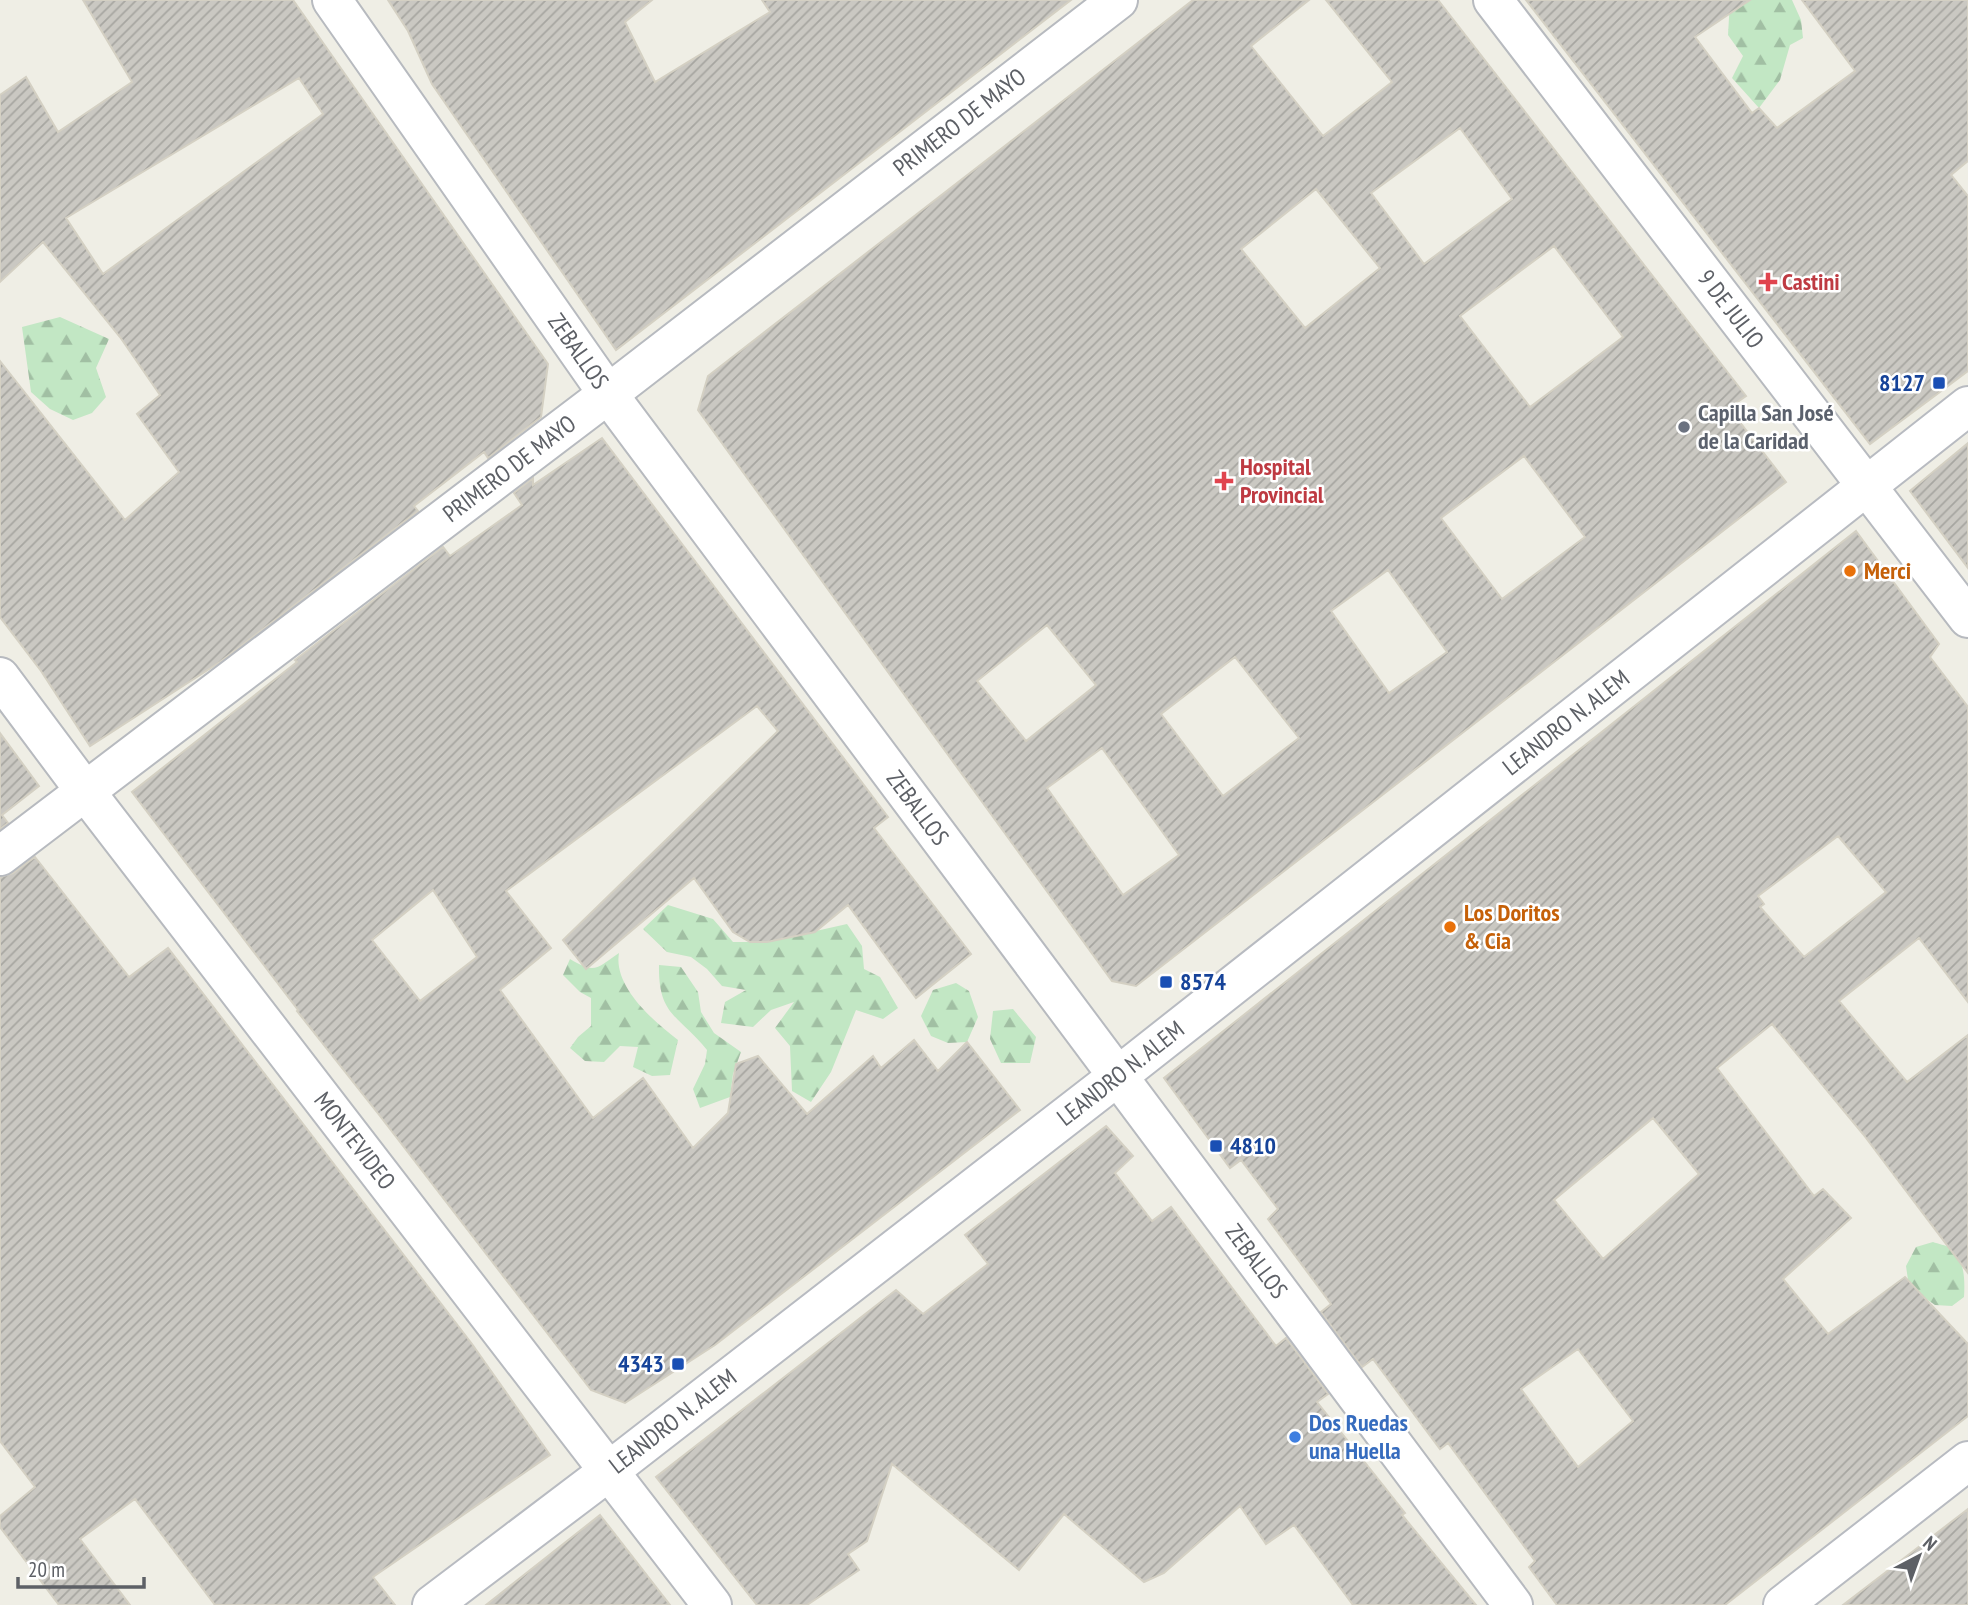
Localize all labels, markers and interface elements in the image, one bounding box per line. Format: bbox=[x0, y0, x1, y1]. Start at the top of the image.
street label: PRIMERO DE MAYO bbox=[887, 61, 1032, 183]
street label: 9 DE JULIO bbox=[1691, 263, 1771, 354]
place label: Castini bbox=[1782, 266, 1840, 297]
marker: Castini bbox=[1760, 274, 1776, 290]
street label: ZEBALLOS bbox=[541, 307, 616, 395]
place label: 8127 bbox=[1879, 367, 1925, 398]
marker: 8127 bbox=[1931, 375, 1947, 391]
place label: Capilla San José de la Caridad bbox=[1698, 397, 1834, 456]
street label: PRIMERO DE MAYO bbox=[436, 408, 582, 529]
marker: Capilla San José de la Caridad bbox=[1676, 419, 1692, 435]
place label: Hospital Provincial bbox=[1240, 451, 1324, 510]
marker: Hospital Provincial bbox=[1214, 471, 1234, 491]
place label: Merci bbox=[1864, 555, 1911, 586]
marker: Merci bbox=[1842, 563, 1858, 579]
street label: LEANDRO N. ALEM bbox=[1496, 663, 1636, 782]
street label: ZEBALLOS bbox=[880, 764, 956, 851]
place label: Los Doritos & Cia bbox=[1464, 897, 1560, 956]
marker: Los Doritos & Cia bbox=[1442, 919, 1458, 935]
place label: 8574 bbox=[1180, 966, 1226, 997]
marker: 8574 bbox=[1158, 974, 1174, 990]
street label: LEANDRO N. ALEM bbox=[1051, 1014, 1190, 1133]
street label: MONTEVIDEO bbox=[308, 1086, 402, 1196]
place label: 4810 bbox=[1230, 1130, 1276, 1161]
marker: 4810 bbox=[1208, 1138, 1224, 1154]
street label: ZEBALLOS bbox=[1219, 1218, 1295, 1305]
place label: 4343 bbox=[618, 1348, 664, 1379]
marker: 4343 bbox=[670, 1356, 686, 1372]
street label: LEANDRO N. ALEM bbox=[603, 1362, 743, 1480]
place label: Dos Ruedas una Huella bbox=[1309, 1407, 1408, 1466]
marker: Dos Ruedas una Huella bbox=[1287, 1429, 1303, 1445]
north arrow bbox=[1884, 1521, 1954, 1591]
text: N bbox=[1918, 1531, 1942, 1556]
scale bar bbox=[18, 1546, 144, 1590]
text: 20 m bbox=[28, 1556, 65, 1583]

